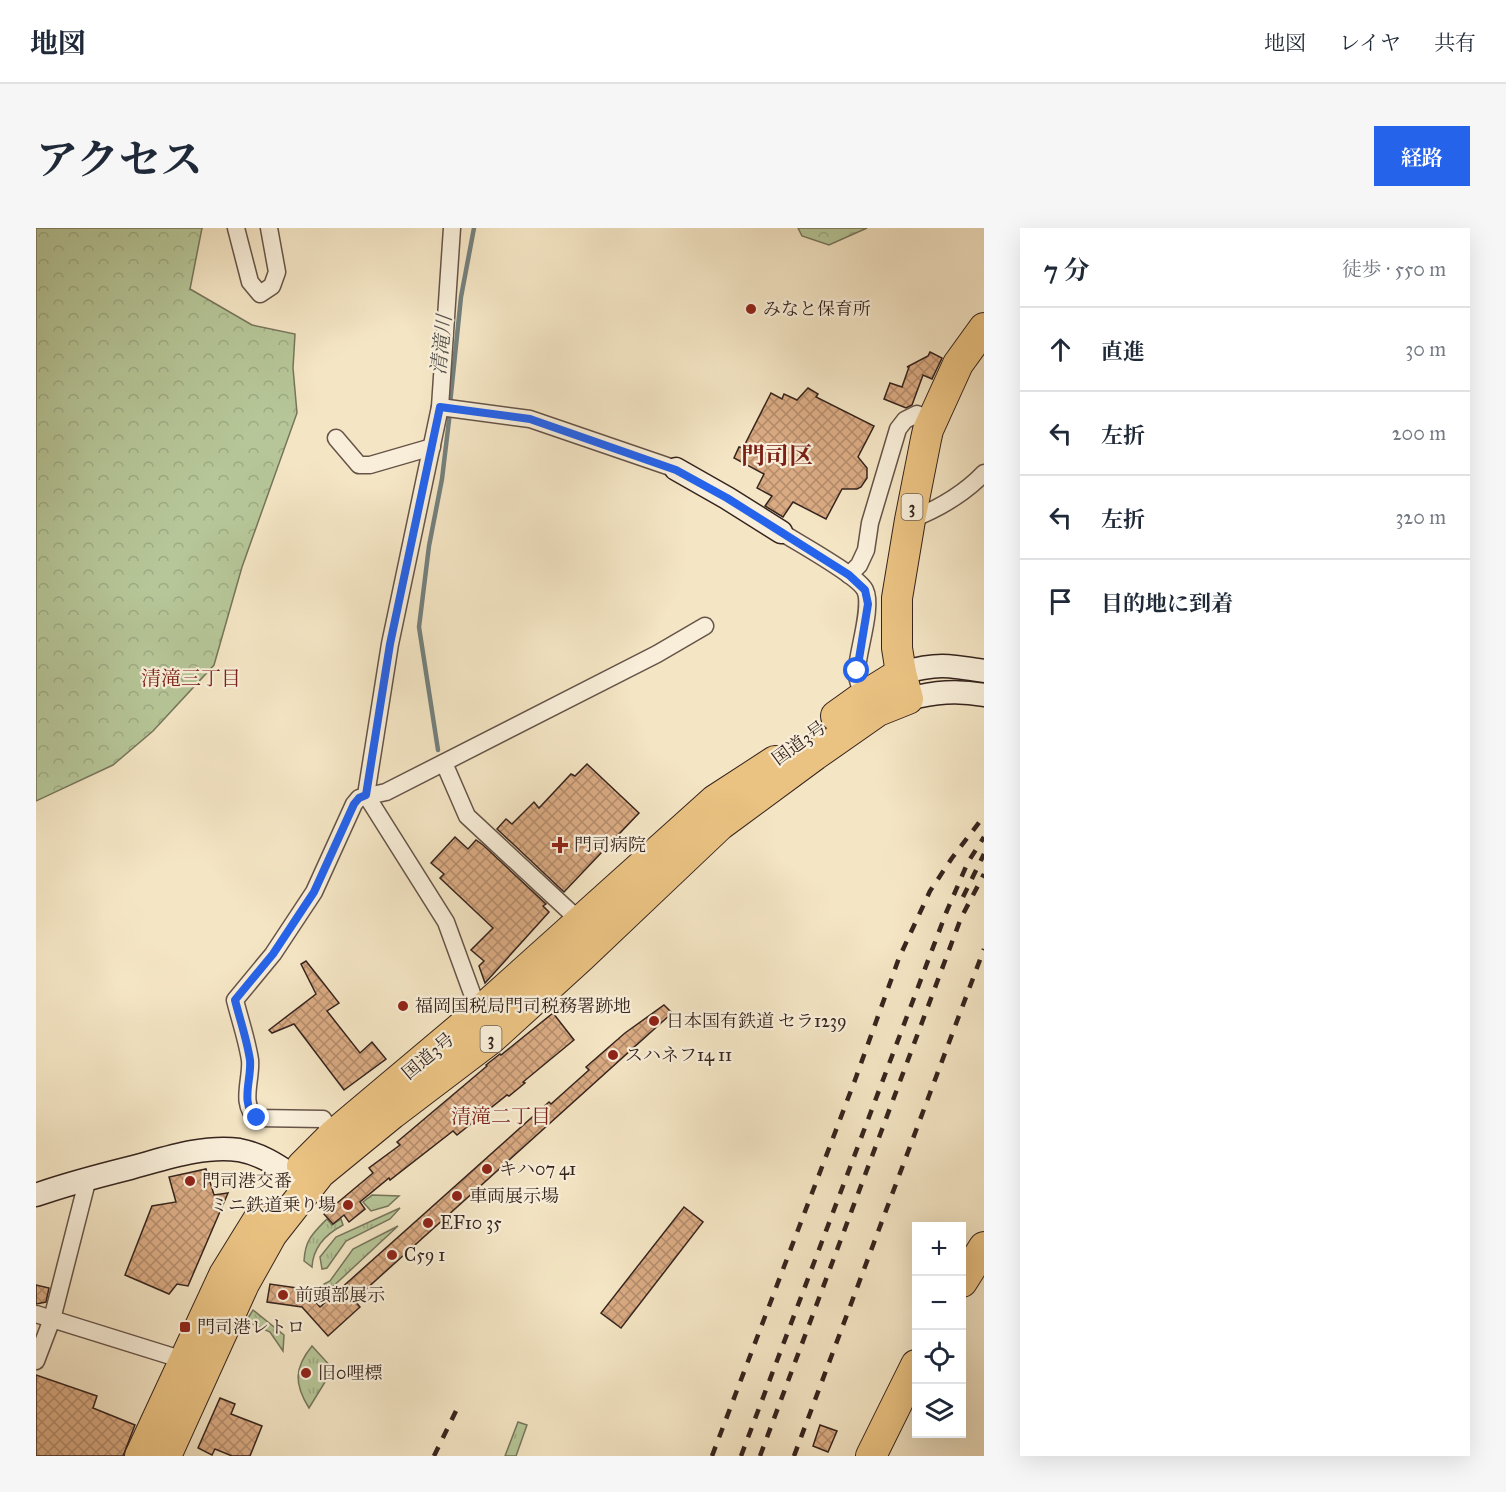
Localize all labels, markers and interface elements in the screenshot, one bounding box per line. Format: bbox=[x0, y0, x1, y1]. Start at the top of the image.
text: 地図 bbox=[30, 26, 86, 61]
text: 地図 bbox=[1264, 30, 1306, 56]
text: レイヤ bbox=[1339, 30, 1401, 56]
text: 共有 bbox=[1434, 30, 1476, 56]
button: 経路 bbox=[1374, 126, 1470, 186]
text: アクセス bbox=[36, 134, 203, 186]
text: 7 分 bbox=[1044, 254, 1089, 286]
text: 徒歩 · 550 m bbox=[1342, 257, 1446, 281]
place label: みなと保育所 bbox=[763, 298, 871, 320]
marker: みなと保育所 bbox=[744, 302, 758, 316]
water label: 清滝川 bbox=[426, 312, 456, 376]
icon: ahead bbox=[1044, 333, 1077, 366]
text: 30 m bbox=[1405, 337, 1446, 361]
text: 直進 bbox=[1101, 338, 1145, 365]
icon: left bbox=[1044, 417, 1077, 450]
text: 200 m bbox=[1392, 421, 1446, 445]
text: 左折 bbox=[1101, 422, 1145, 449]
district label: 門司区 bbox=[741, 441, 813, 471]
road number: 3 bbox=[902, 494, 922, 520]
icon: left bbox=[1044, 501, 1077, 534]
text: 320 m bbox=[1395, 505, 1446, 529]
text: 左折 bbox=[1101, 506, 1145, 533]
icon: arrive bbox=[1044, 585, 1077, 618]
text: 目的地に到着 bbox=[1101, 590, 1233, 617]
route start bbox=[843, 657, 869, 683]
district label: 清滝三丁目 bbox=[141, 666, 241, 690]
street label: 国道3号 bbox=[768, 716, 830, 770]
place label: 門司病院 bbox=[574, 834, 646, 856]
marker: 門司病院 bbox=[551, 836, 569, 854]
place label: 福岡国税局門司税務署跡地 bbox=[415, 995, 631, 1017]
marker: 福岡国税局門司税務署跡地 bbox=[396, 999, 410, 1013]
place label: 日本国有鉄道 セラ1239 bbox=[666, 1010, 847, 1032]
marker: 日本国有鉄道 セラ1239 bbox=[647, 1014, 661, 1028]
road number: 3 bbox=[480, 1026, 502, 1052]
street label: 国道3号 bbox=[397, 1028, 459, 1084]
place label: スハネフ14 11 bbox=[625, 1044, 732, 1066]
marker: スハネフ14 11 bbox=[606, 1048, 620, 1062]
route end bbox=[243, 1104, 269, 1130]
district label: 清滝二丁目 bbox=[451, 1104, 551, 1128]
place label: キハ07 41 bbox=[499, 1158, 576, 1180]
marker: キハ07 41 bbox=[480, 1162, 494, 1176]
place label: 門司港交番 bbox=[202, 1170, 292, 1192]
marker: 門司港交番 bbox=[183, 1174, 197, 1188]
place label: 車両展示場 bbox=[469, 1185, 559, 1207]
marker: 車両展示場 bbox=[450, 1189, 464, 1203]
place label: ミニ鉄道乗り場 bbox=[210, 1194, 336, 1216]
marker: ミニ鉄道乗り場 bbox=[341, 1198, 355, 1212]
place label: EF10 35 bbox=[440, 1212, 502, 1234]
marker: EF10 35 bbox=[421, 1216, 435, 1230]
map controls bbox=[912, 1222, 966, 1438]
button: + bbox=[912, 1222, 966, 1276]
place label: C59 1 bbox=[404, 1244, 445, 1266]
marker: C59 1 bbox=[385, 1248, 399, 1262]
button: − bbox=[912, 1276, 966, 1330]
place label: 前頭部展示 bbox=[295, 1284, 385, 1306]
marker: 前頭部展示 bbox=[276, 1288, 290, 1302]
place label: 門司港レトロ bbox=[197, 1316, 305, 1338]
marker: 門司港レトロ bbox=[178, 1320, 192, 1334]
button: locate bbox=[912, 1330, 966, 1384]
place label: 旧0哩標 bbox=[318, 1362, 382, 1384]
marker: 旧0哩標 bbox=[299, 1366, 313, 1380]
button: layers bbox=[912, 1384, 966, 1438]

